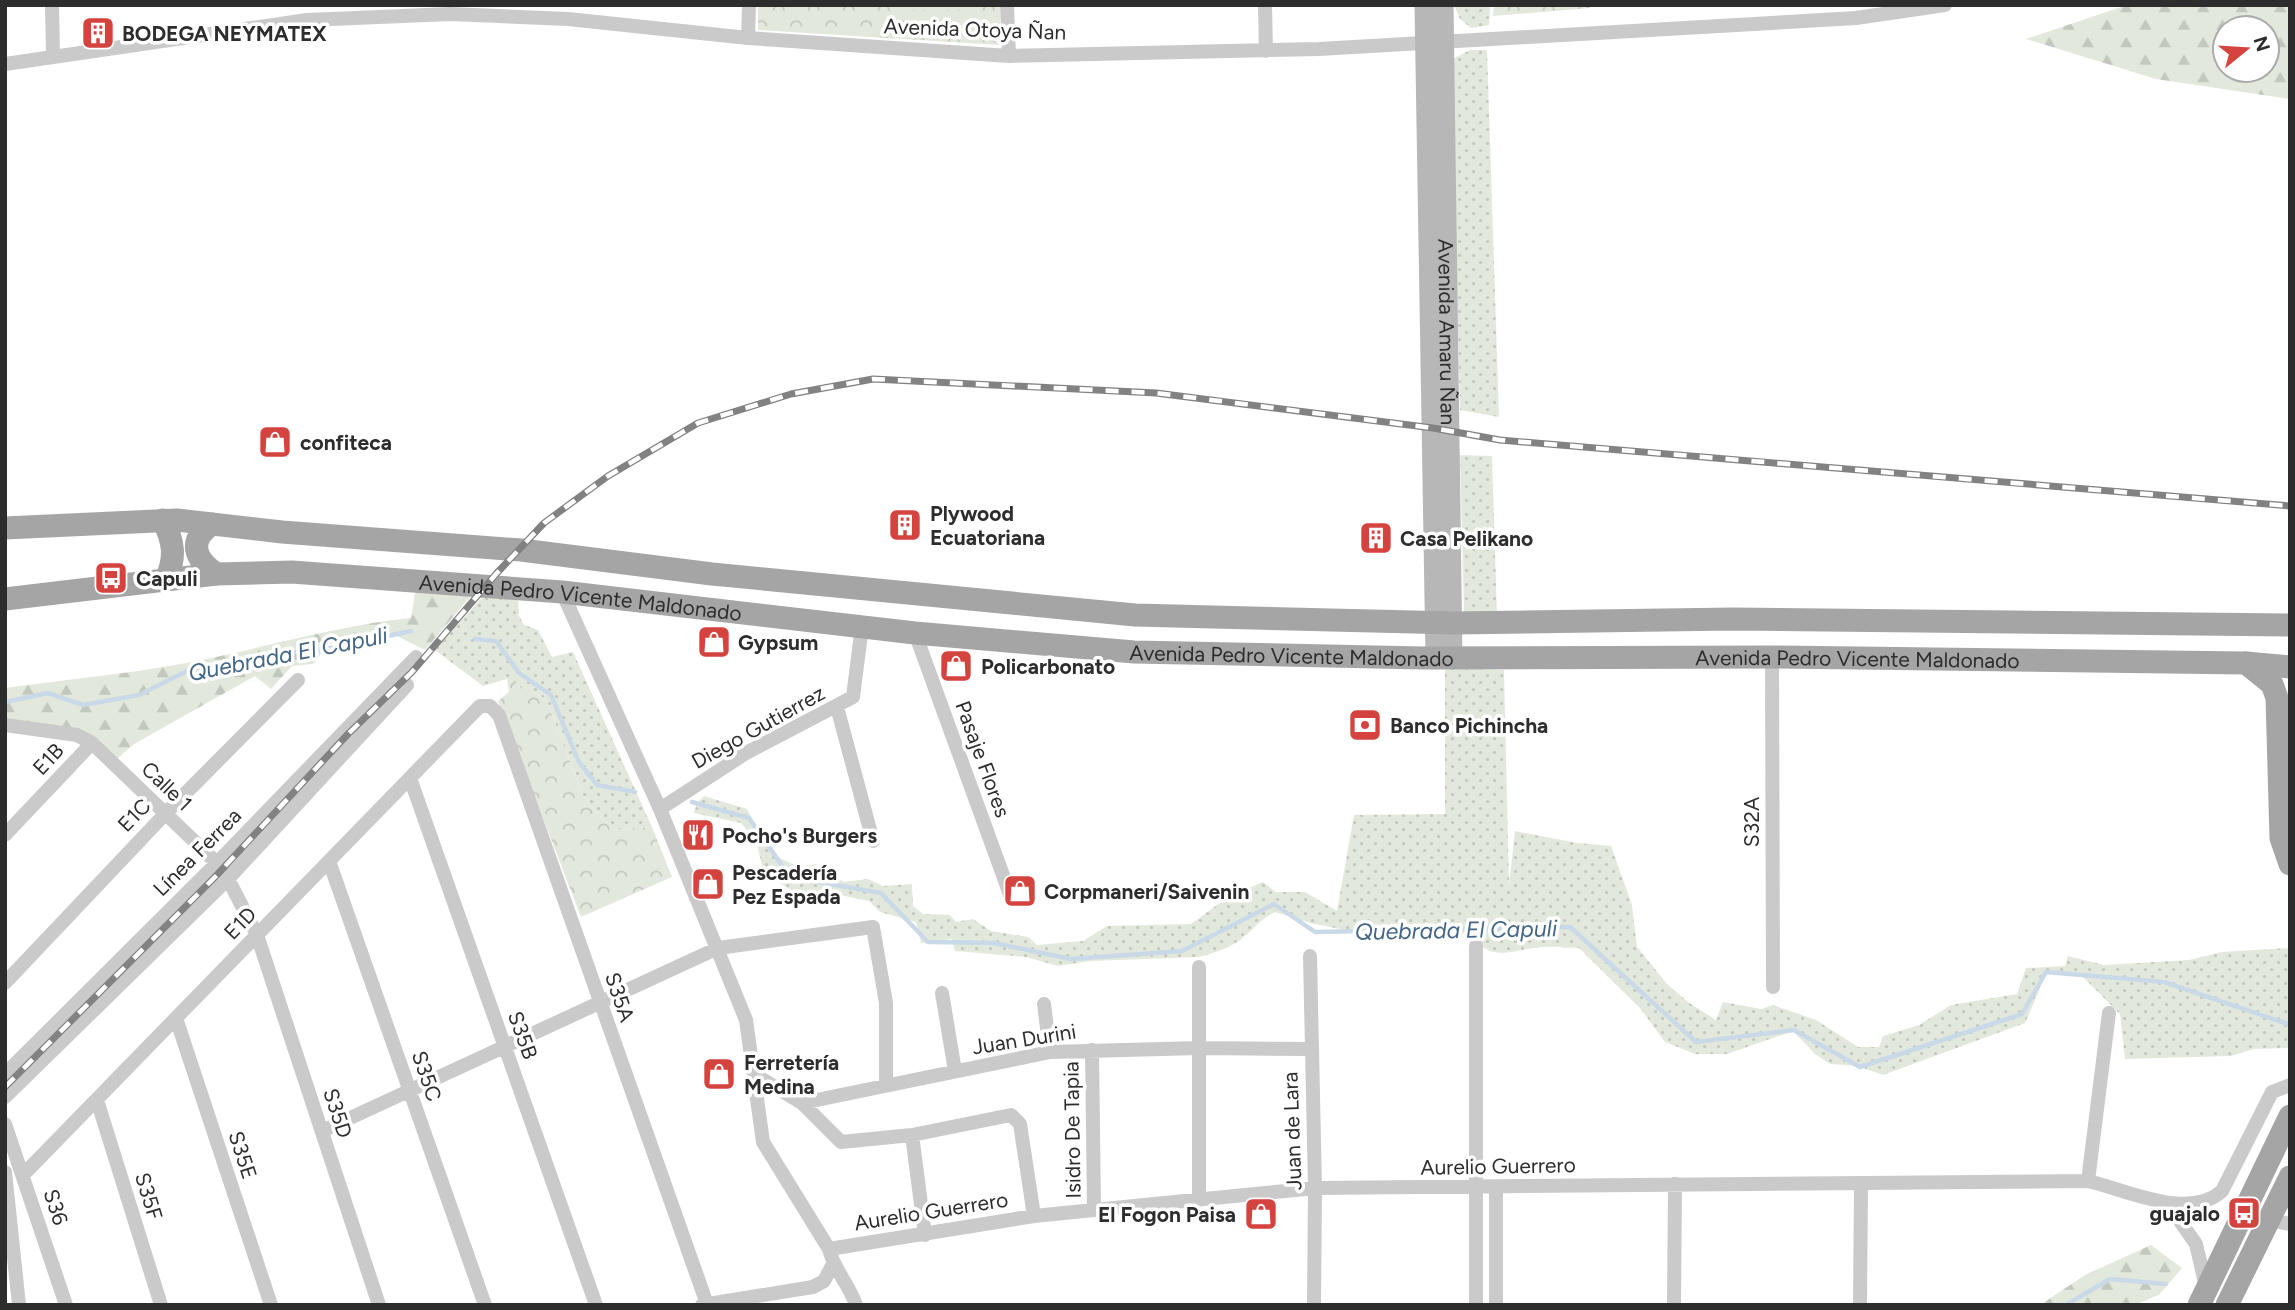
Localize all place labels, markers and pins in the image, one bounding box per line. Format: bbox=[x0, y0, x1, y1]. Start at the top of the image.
building icon: BODEGA NEYMATEX bbox=[79, 14, 117, 52]
place label: BODEGA NEYMATEX bbox=[122, 21, 327, 46]
shop icon: confiteca bbox=[256, 423, 294, 461]
place label: confiteca bbox=[300, 430, 392, 455]
place label: Plywood Ecuatoriana bbox=[930, 501, 1045, 550]
building icon: Plywood Ecuatoriana bbox=[886, 506, 924, 544]
building icon: Casa Pelikano bbox=[1357, 519, 1395, 557]
place label: Casa Pelikano bbox=[1400, 526, 1533, 551]
bus stop icon: Capuli bbox=[92, 559, 130, 597]
place label: Capuli bbox=[136, 566, 198, 591]
shop icon: Gypsum bbox=[695, 623, 733, 661]
place label: Gypsum bbox=[738, 630, 818, 655]
shop icon: Policarbonato bbox=[937, 647, 975, 685]
place label: Policarbonato bbox=[981, 654, 1115, 679]
bank icon: Banco Pichincha bbox=[1346, 706, 1384, 744]
place label: Banco Pichincha bbox=[1390, 713, 1548, 738]
restaurant icon: Pocho's Burgers bbox=[679, 816, 717, 854]
place label: Pocho's Burgers bbox=[722, 823, 877, 848]
place label: Pescadería Pez Espada bbox=[732, 860, 841, 909]
shop icon: Pescadería Pez Espada bbox=[689, 865, 727, 903]
shop icon: Corpmaneri/Saivenin bbox=[1001, 872, 1039, 910]
place label: Corpmaneri/Saivenin bbox=[1044, 879, 1249, 904]
place label: Ferretería Medina bbox=[744, 1050, 839, 1099]
shop icon: Ferretería Medina bbox=[700, 1055, 738, 1093]
bus stop icon: guajalo bbox=[2225, 1194, 2263, 1232]
shop icon: El Fogon Paisa bbox=[1242, 1195, 1280, 1233]
place label: guajalo bbox=[2150, 1201, 2220, 1226]
place label: El Fogon Paisa bbox=[1098, 1202, 1236, 1227]

